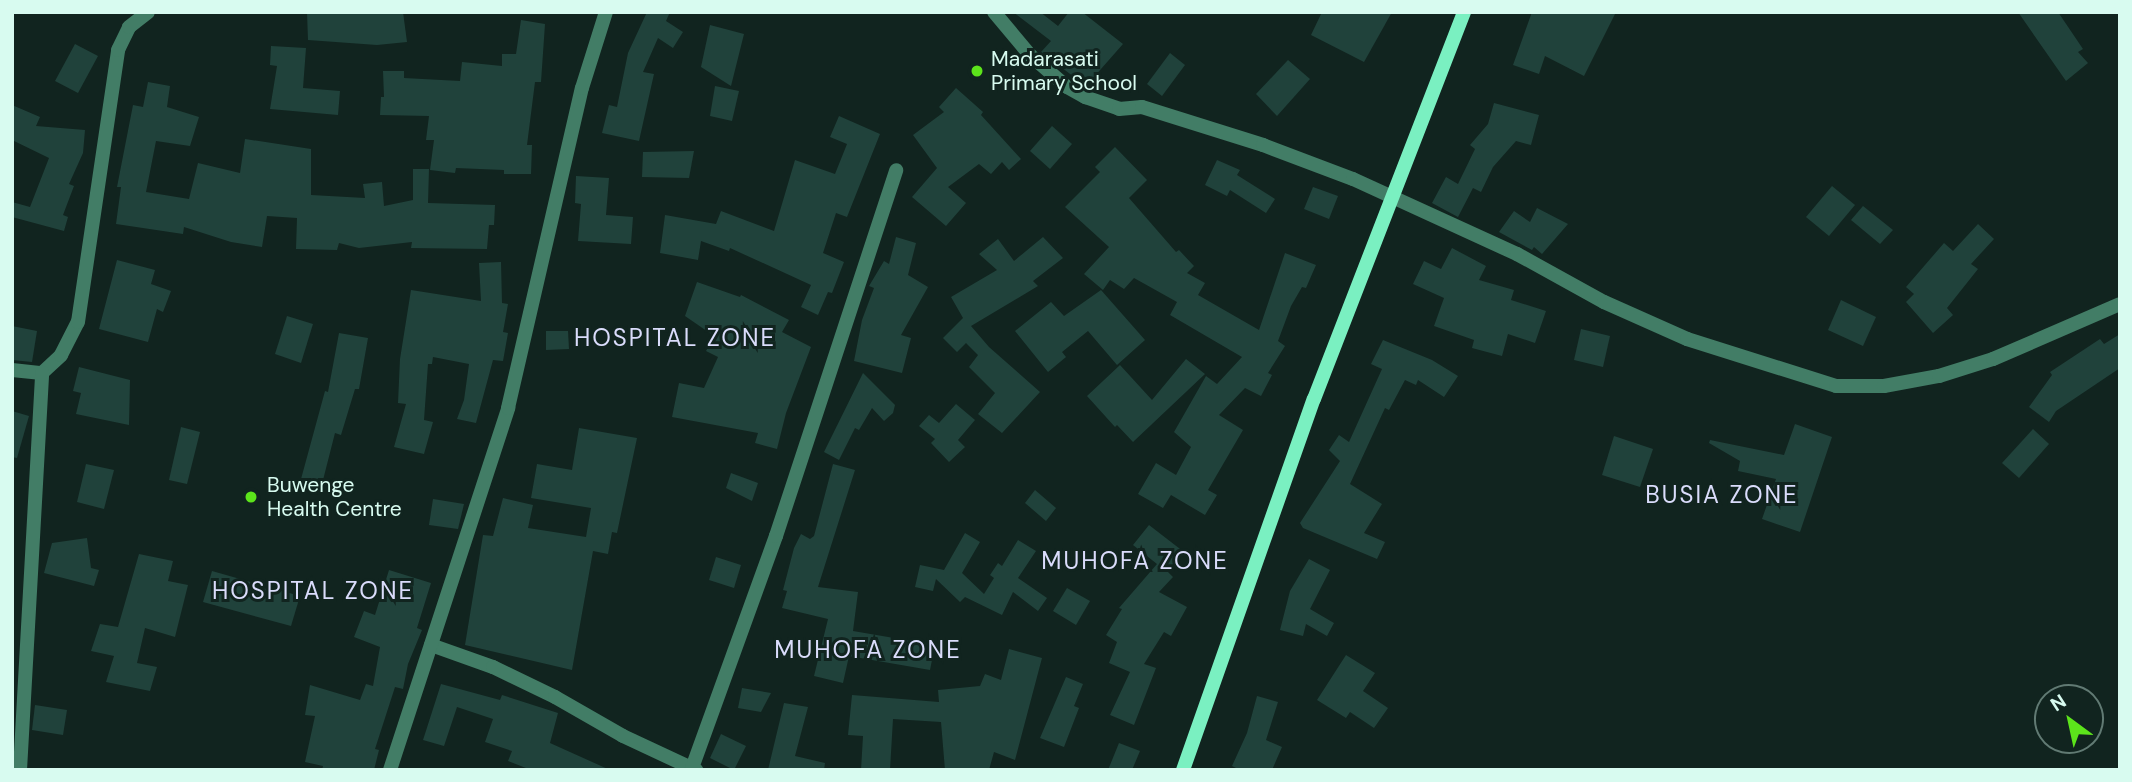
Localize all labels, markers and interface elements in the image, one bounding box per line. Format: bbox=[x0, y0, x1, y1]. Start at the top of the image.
place label: Madarasati Primary School bbox=[991, 46, 1137, 96]
marker: Madarasati Primary School bbox=[969, 63, 985, 79]
district label: HOSPITAL ZONE bbox=[576, 324, 774, 352]
place label: Buwenge Health Centre bbox=[267, 472, 402, 522]
district label: BUSIA ZONE bbox=[1647, 481, 1797, 509]
marker: Buwenge Health Centre bbox=[241, 487, 261, 507]
district label: MUHOFA ZONE bbox=[1043, 547, 1227, 575]
district label: HOSPITAL ZONE bbox=[214, 577, 412, 605]
district label: MUHOFA ZONE bbox=[776, 636, 960, 664]
north arrow bbox=[2034, 684, 2104, 754]
text: N bbox=[2046, 688, 2071, 717]

